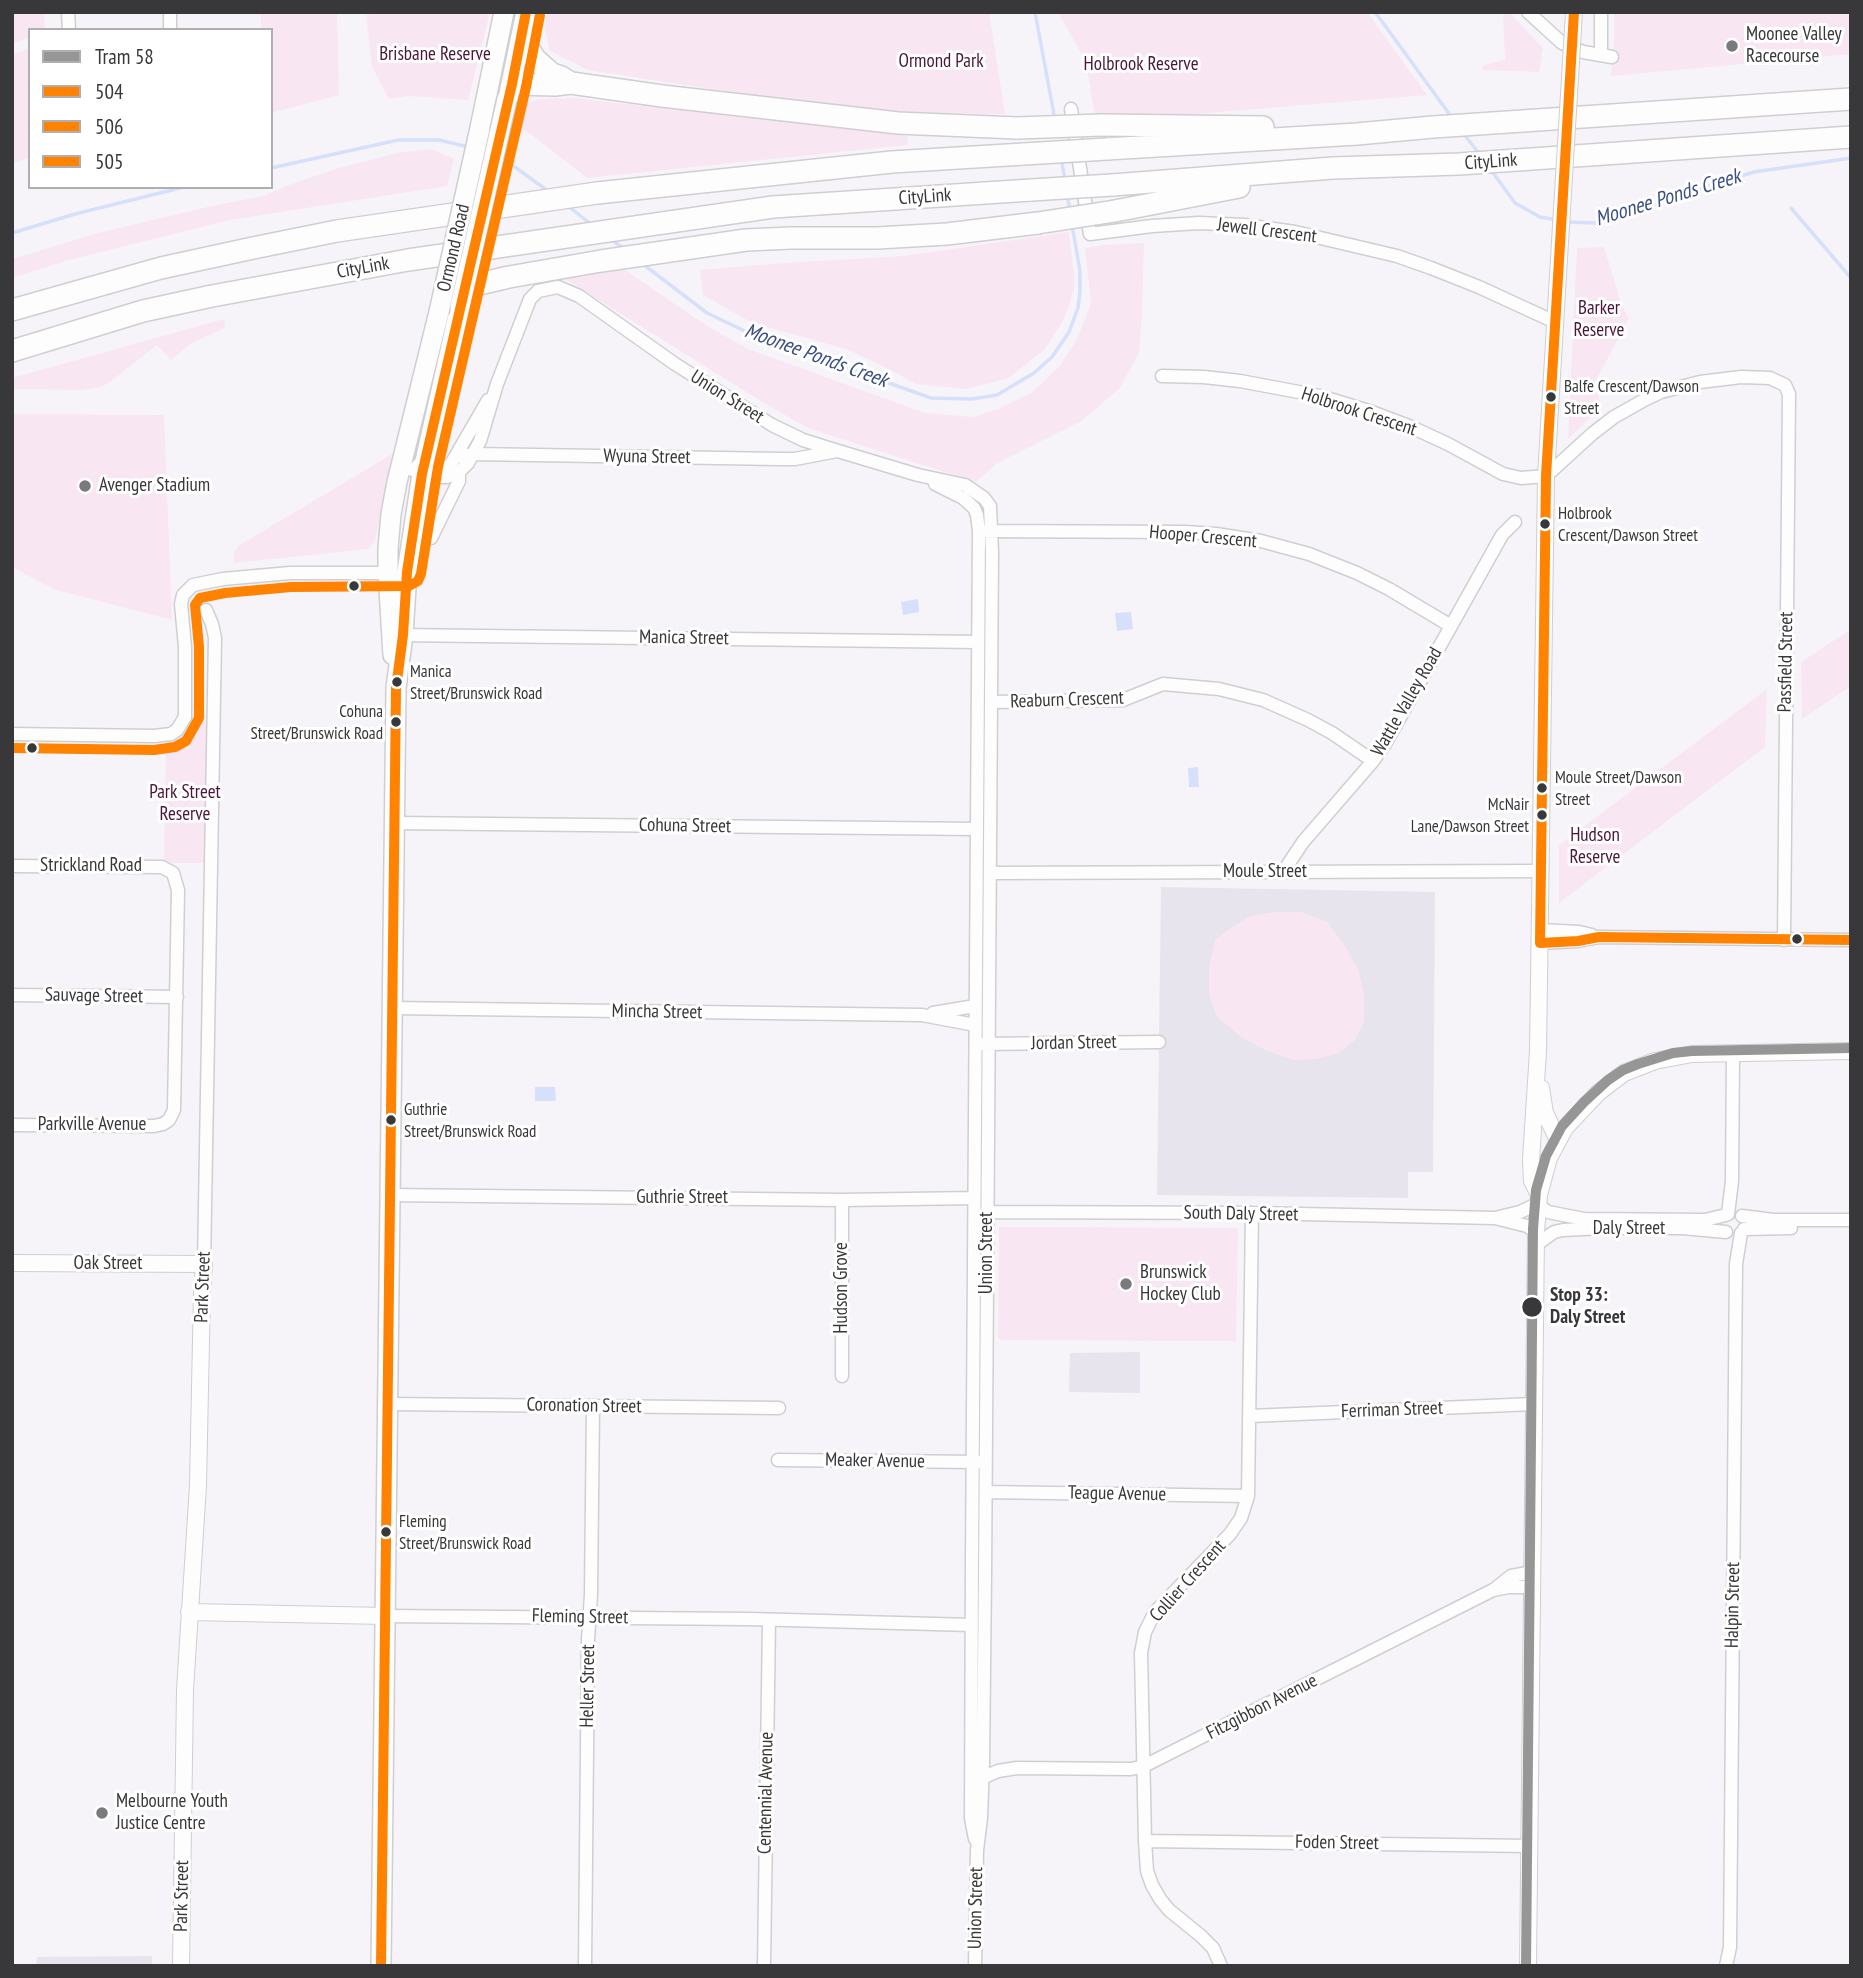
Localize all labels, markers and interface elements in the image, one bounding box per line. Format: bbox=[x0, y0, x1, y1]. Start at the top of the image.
place label: Moonee Valley Racecourse bbox=[1746, 24, 1842, 68]
legend bbox=[28, 28, 273, 189]
marker: Moonee Valley Racecourse bbox=[1724, 38, 1740, 54]
text: Tram 58 bbox=[95, 43, 154, 70]
park label: Brisbane Reserve bbox=[379, 44, 491, 66]
park label: Ormond Park bbox=[898, 51, 984, 73]
park label: Holbrook Reserve bbox=[1083, 54, 1199, 76]
text: 504 bbox=[95, 78, 123, 105]
text: 506 bbox=[95, 113, 123, 140]
text: 505 bbox=[95, 148, 123, 175]
street label: CityLink bbox=[1464, 149, 1518, 175]
water label: Moonee Ponds Creek bbox=[1592, 164, 1744, 232]
street label: CityLink bbox=[898, 184, 952, 210]
street label: Ormond Road bbox=[433, 202, 475, 294]
street label: Jewell Crescent bbox=[1216, 214, 1318, 248]
street label: CityLink bbox=[335, 252, 391, 284]
park label: Barker Reserve bbox=[1574, 298, 1624, 342]
water label: Moonee Ponds Creek bbox=[741, 318, 891, 394]
street label: Union Street bbox=[686, 366, 768, 428]
place label: Balfe Crescent/Dawson Street bbox=[1564, 377, 1699, 417]
street label: Holbrook Crescent bbox=[1298, 383, 1420, 441]
marker: Balfe Crescent/Dawson Street bbox=[1544, 390, 1558, 404]
street label: Wyuna Street bbox=[603, 445, 691, 469]
place label: Avenger Stadium bbox=[99, 475, 210, 497]
marker: Avenger Stadium bbox=[77, 478, 93, 494]
place label: Holbrook Crescent/Dawson Street bbox=[1558, 504, 1698, 544]
marker: Holbrook Crescent/Dawson Street bbox=[1538, 517, 1552, 531]
street label: Hooper Crescent bbox=[1148, 521, 1258, 553]
unlabelled marker bbox=[347, 579, 361, 593]
street label: Passfield Street bbox=[1774, 611, 1798, 713]
street label: Manica Street bbox=[639, 626, 729, 650]
street label: Wattle Valley Road bbox=[1367, 643, 1447, 761]
place label: Manica Street/Brunswick Road bbox=[410, 662, 542, 702]
marker: Manica Street/Brunswick Road bbox=[390, 675, 404, 689]
street label: Reaburn Crescent bbox=[1010, 687, 1124, 713]
place label: Cohuna Street/Brunswick Road bbox=[251, 702, 383, 742]
marker: Cohuna Street/Brunswick Road bbox=[389, 715, 403, 729]
unlabelled marker bbox=[25, 741, 39, 755]
place label: Moule Street/Dawson Street bbox=[1555, 768, 1682, 808]
marker: Moule Street/Dawson Street bbox=[1535, 781, 1549, 795]
park label: Park Street Reserve bbox=[149, 782, 221, 826]
place label: McNair Lane/Dawson Street bbox=[1411, 795, 1529, 835]
marker: McNair Lane/Dawson Street bbox=[1535, 808, 1549, 822]
street label: Cohuna Street bbox=[639, 814, 731, 838]
park label: Hudson Reserve bbox=[1570, 825, 1620, 869]
street label: Strickland Road bbox=[40, 855, 142, 877]
street label: Moule Street bbox=[1223, 861, 1307, 883]
unlabelled marker bbox=[1790, 932, 1804, 946]
street label: Sauvage Street bbox=[45, 984, 143, 1008]
street label: Mincha Street bbox=[611, 1000, 703, 1024]
street label: Jordan Street bbox=[1031, 1031, 1117, 1055]
place label: Guthrie Street/Brunswick Road bbox=[404, 1100, 536, 1140]
marker: Guthrie Street/Brunswick Road bbox=[384, 1113, 398, 1127]
street label: Parkville Avenue bbox=[38, 1114, 146, 1136]
street label: Guthrie Street bbox=[636, 1187, 728, 1209]
street label: South Daly Street bbox=[1183, 1202, 1299, 1226]
street label: Union Street bbox=[976, 1212, 998, 1294]
street label: Daly Street bbox=[1593, 1218, 1665, 1240]
street label: Hudson Grove bbox=[831, 1242, 853, 1334]
street label: Park Street bbox=[190, 1251, 216, 1323]
street label: Oak Street bbox=[74, 1253, 142, 1275]
place label: Brunswick Hockey Club bbox=[1140, 1262, 1221, 1306]
marker: Brunswick Hockey Club bbox=[1118, 1276, 1134, 1292]
place label: Stop 33: Daly Street bbox=[1550, 1285, 1625, 1329]
marker: Stop 33: Daly Street bbox=[1520, 1295, 1544, 1319]
street label: Coronation Street bbox=[526, 1394, 642, 1418]
street label: Ferriman Street bbox=[1341, 1397, 1443, 1423]
street label: Meaker Avenue bbox=[825, 1449, 925, 1473]
street label: Teague Avenue bbox=[1068, 1482, 1166, 1506]
place label: Fleming Street/Brunswick Road bbox=[399, 1512, 531, 1552]
marker: Fleming Street/Brunswick Road bbox=[379, 1525, 393, 1539]
street label: Collier Crescent bbox=[1145, 1535, 1231, 1627]
street label: Halpin Street bbox=[1721, 1562, 1745, 1648]
street label: Fleming Street bbox=[532, 1605, 628, 1629]
street label: Heller Street bbox=[576, 1644, 600, 1728]
street label: Fitzgibbon Avenue bbox=[1203, 1669, 1321, 1745]
street label: Centennial Avenue bbox=[754, 1732, 778, 1854]
place label: Melbourne Youth Justice Centre bbox=[116, 1791, 228, 1835]
marker: Melbourne Youth Justice Centre bbox=[94, 1805, 110, 1821]
street label: Foden Street bbox=[1295, 1831, 1379, 1855]
street label: Park Street bbox=[170, 1860, 194, 1932]
street label: Union Street bbox=[964, 1867, 988, 1949]

